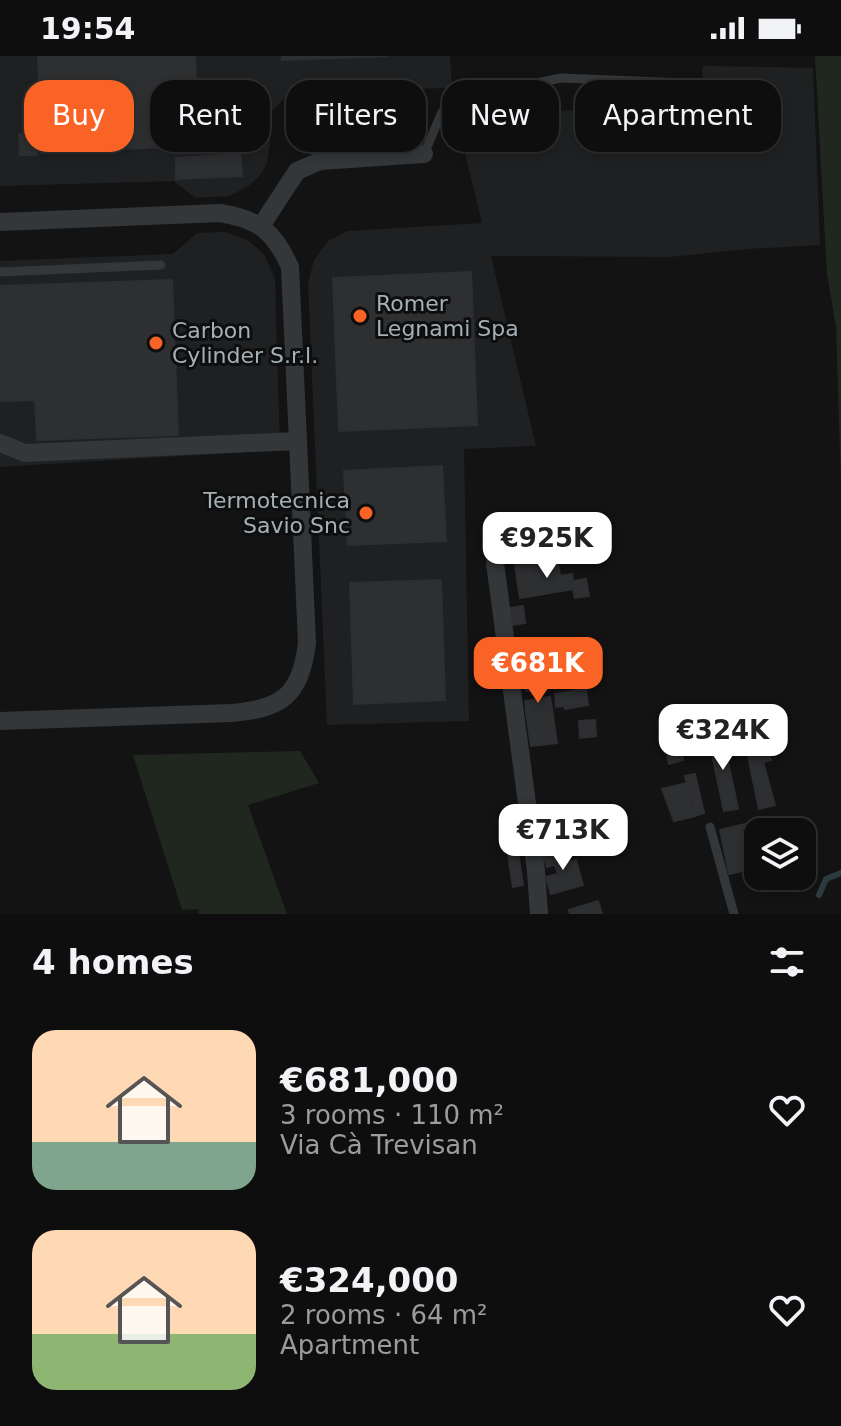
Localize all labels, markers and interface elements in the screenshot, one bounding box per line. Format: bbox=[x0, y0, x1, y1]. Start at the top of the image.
text: 19:54 bbox=[40, 11, 136, 46]
chip: Buy bbox=[24, 80, 134, 152]
chip: Rent bbox=[150, 80, 270, 152]
chip: Filters bbox=[286, 80, 426, 152]
chip: New bbox=[442, 80, 559, 152]
chip: Apartment bbox=[575, 80, 781, 152]
place label: Romer Legnami Spa bbox=[376, 291, 519, 341]
marker: Romer Legnami Spa bbox=[351, 307, 369, 325]
place label: Carbon Cylinder S.r.l. bbox=[172, 318, 318, 368]
marker: Carbon Cylinder S.r.l. bbox=[147, 334, 165, 352]
place label: Termotecnica Savio Snc bbox=[202, 488, 350, 538]
marker: Termotecnica Savio Snc bbox=[357, 504, 375, 522]
pin: €925K bbox=[491, 512, 603, 580]
text: €925K bbox=[501, 523, 593, 553]
pin: €681K bbox=[482, 637, 594, 705]
text: €681K bbox=[492, 648, 584, 678]
pin: €324K bbox=[667, 704, 779, 772]
text: €324K bbox=[677, 715, 769, 745]
pin: €713K bbox=[507, 804, 619, 872]
text: €713K bbox=[517, 815, 609, 845]
map controls bbox=[744, 818, 816, 890]
button: layers bbox=[744, 818, 816, 890]
icon: filters bbox=[765, 940, 809, 984]
text: 4 homes bbox=[32, 942, 194, 982]
text: €681,000 bbox=[280, 1060, 459, 1100]
icon: home bbox=[96, 1062, 192, 1158]
icon: heart bbox=[765, 1088, 809, 1132]
text: 3 rooms · 110 m² bbox=[280, 1100, 504, 1130]
text: Via Cà Trevisan bbox=[280, 1130, 478, 1160]
text: €324,000 bbox=[280, 1260, 459, 1300]
icon: home bbox=[96, 1262, 192, 1358]
icon: heart bbox=[765, 1288, 809, 1332]
text: 2 rooms · 64 m² bbox=[280, 1300, 488, 1330]
text: Apartment bbox=[280, 1330, 419, 1360]

